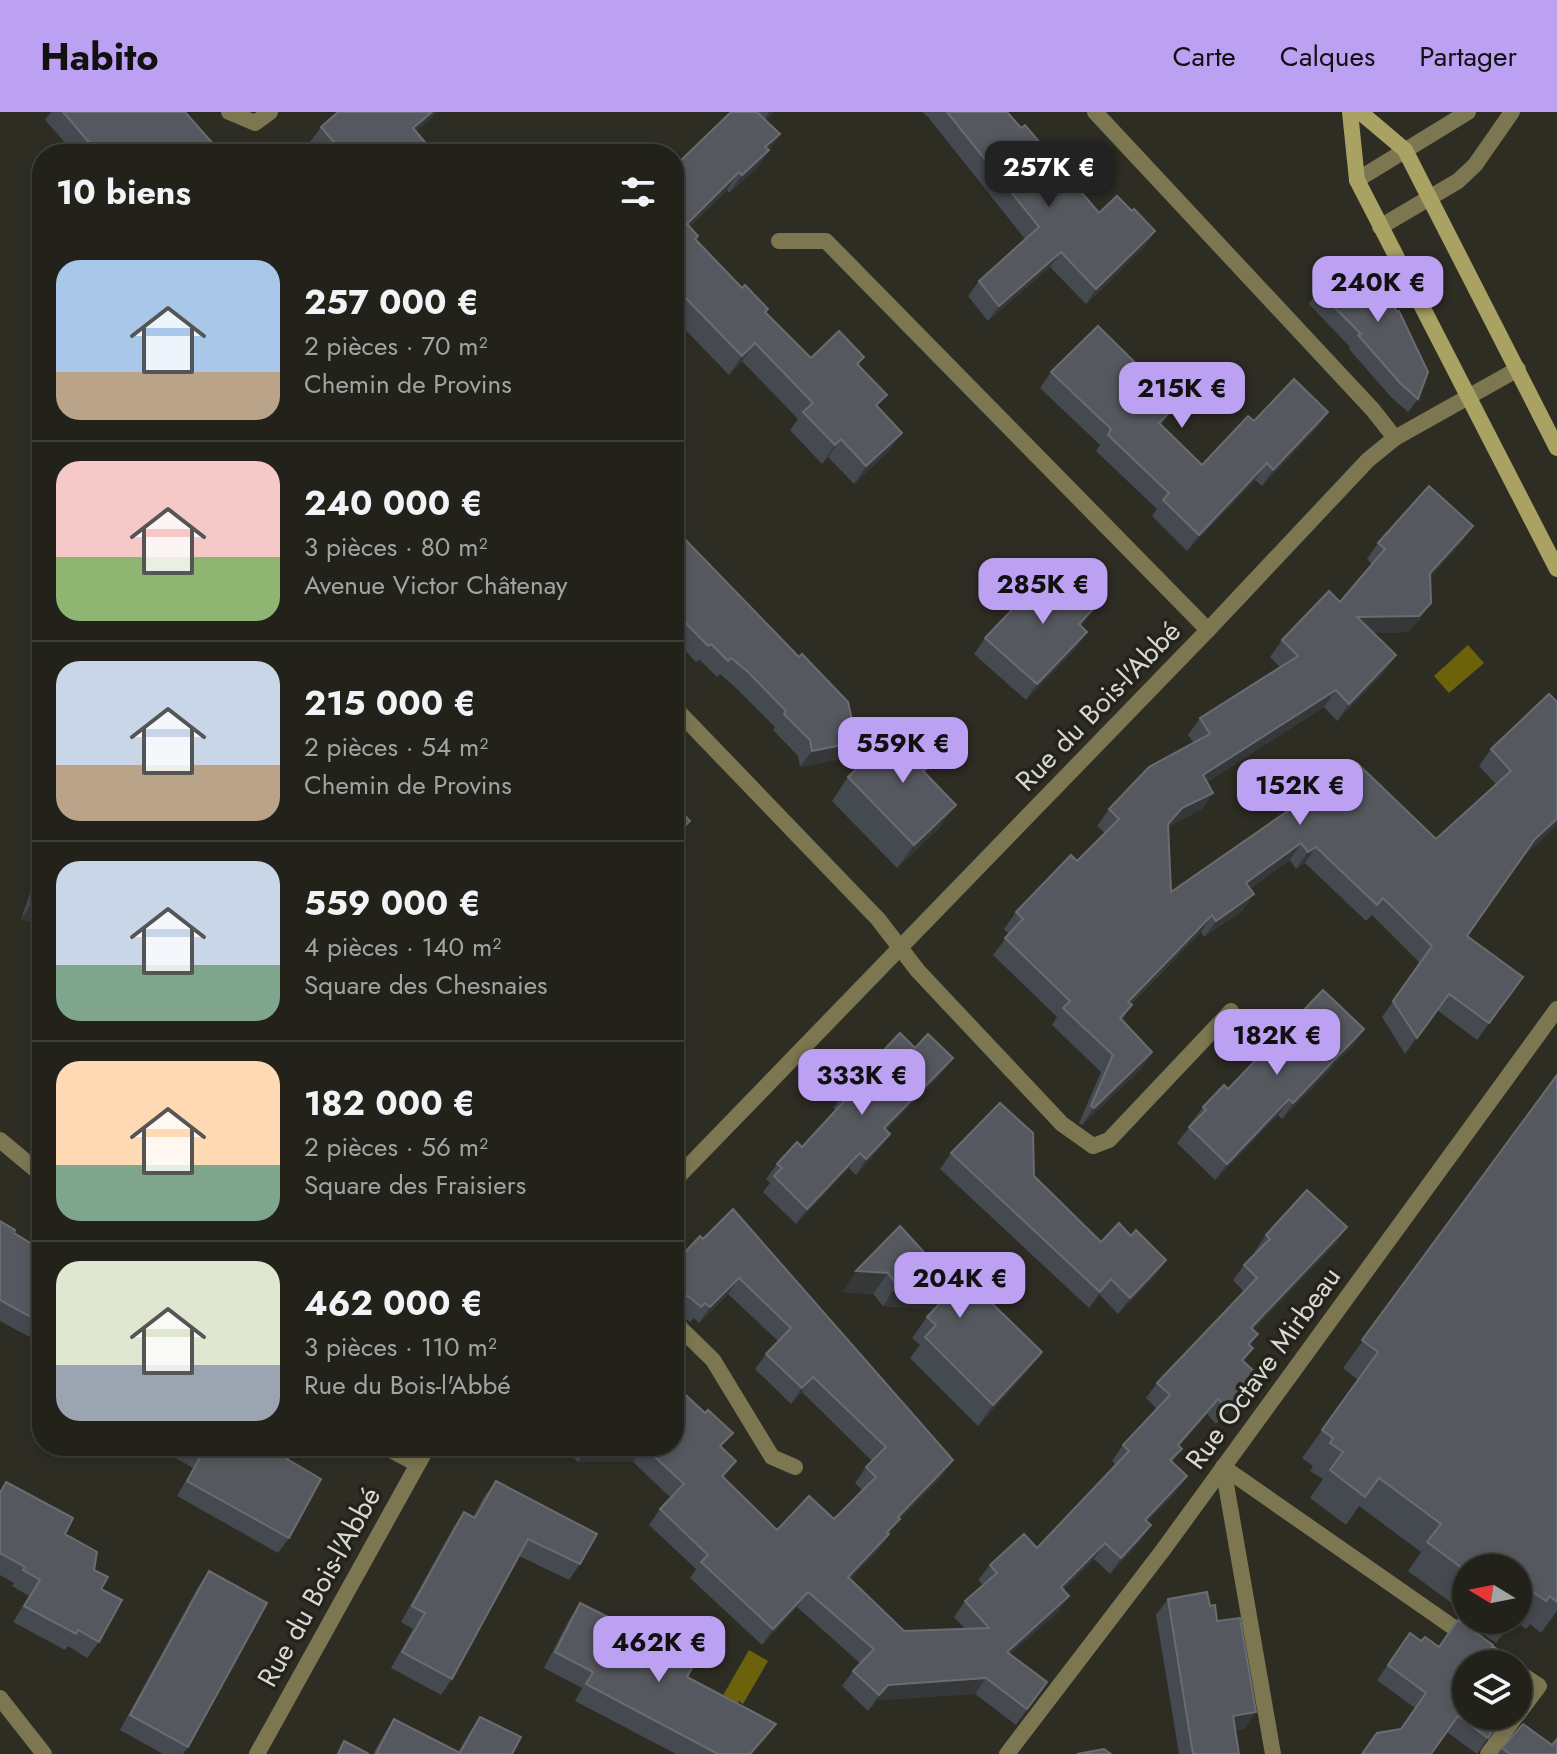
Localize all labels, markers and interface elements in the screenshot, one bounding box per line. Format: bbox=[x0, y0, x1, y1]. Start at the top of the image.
text: Habito bbox=[40, 29, 159, 84]
text: Carte bbox=[1172, 36, 1236, 77]
text: Calques bbox=[1280, 36, 1375, 77]
text: Partager bbox=[1419, 36, 1517, 77]
pin: 257K € bbox=[984, 141, 1114, 209]
text: 257K € bbox=[1003, 148, 1095, 186]
text: 10 biens bbox=[56, 168, 191, 217]
icon: filters bbox=[616, 170, 660, 214]
pin: 240K € bbox=[1313, 256, 1443, 324]
text: 240K € bbox=[1330, 263, 1426, 301]
text: 257 000 € bbox=[304, 278, 479, 327]
icon: home bbox=[120, 292, 216, 388]
text: 2 pièces · 70 m² bbox=[304, 327, 488, 365]
pin: 215K € bbox=[1117, 362, 1247, 430]
text: Chemin de Provins bbox=[304, 365, 512, 403]
text: 215K € bbox=[1137, 369, 1227, 407]
text: 240 000 € bbox=[304, 479, 483, 528]
icon: home bbox=[120, 493, 216, 589]
text: 3 pièces · 80 m² bbox=[304, 528, 488, 566]
pin: 285K € bbox=[978, 558, 1108, 626]
text: 285K € bbox=[996, 565, 1090, 603]
text: Avenue Victor Châtenay bbox=[304, 566, 567, 604]
street label: Rue du Bois-l'Abbé bbox=[1006, 612, 1190, 800]
text: 215 000 € bbox=[304, 679, 476, 728]
icon: home bbox=[120, 693, 216, 789]
pin: 559K € bbox=[838, 717, 968, 785]
text: 559K € bbox=[856, 724, 950, 762]
text: 2 pièces · 54 m² bbox=[304, 728, 488, 766]
pin: 152K € bbox=[1235, 759, 1365, 827]
text: Chemin de Provins bbox=[304, 766, 512, 804]
text: 152K € bbox=[1255, 766, 1345, 804]
text: 559 000 € bbox=[304, 879, 481, 928]
icon: home bbox=[120, 893, 216, 989]
text: 4 pièces · 140 m² bbox=[304, 928, 501, 966]
text: Square des Chesnaies bbox=[304, 966, 548, 1004]
pin: 182K € bbox=[1212, 1009, 1342, 1077]
text: 182K € bbox=[1232, 1016, 1322, 1054]
pin: 333K € bbox=[797, 1049, 927, 1117]
text: 333K € bbox=[816, 1056, 908, 1094]
text: 182 000 € bbox=[304, 1079, 475, 1128]
icon: home bbox=[120, 1093, 216, 1189]
text: 2 pièces · 56 m² bbox=[304, 1128, 488, 1166]
text: Square des Fraisiers bbox=[304, 1166, 526, 1204]
pin: 204K € bbox=[895, 1252, 1025, 1320]
street label: Rue Octave Mirbeau bbox=[1175, 1258, 1351, 1478]
text: 204K € bbox=[912, 1259, 1008, 1297]
text: 462 000 € bbox=[304, 1279, 483, 1328]
icon: home bbox=[120, 1293, 216, 1389]
text: 3 pièces · 110 m² bbox=[304, 1328, 497, 1366]
text: Rue du Bois-l'Abbé bbox=[304, 1366, 511, 1404]
street label: Rue du Bois-l'Abbé bbox=[247, 1480, 391, 1694]
north arrow bbox=[1452, 1554, 1532, 1634]
map controls bbox=[1452, 1554, 1532, 1730]
pin: 462K € bbox=[594, 1616, 724, 1684]
text: 462K € bbox=[611, 1623, 707, 1661]
button: layers bbox=[1452, 1650, 1532, 1730]

